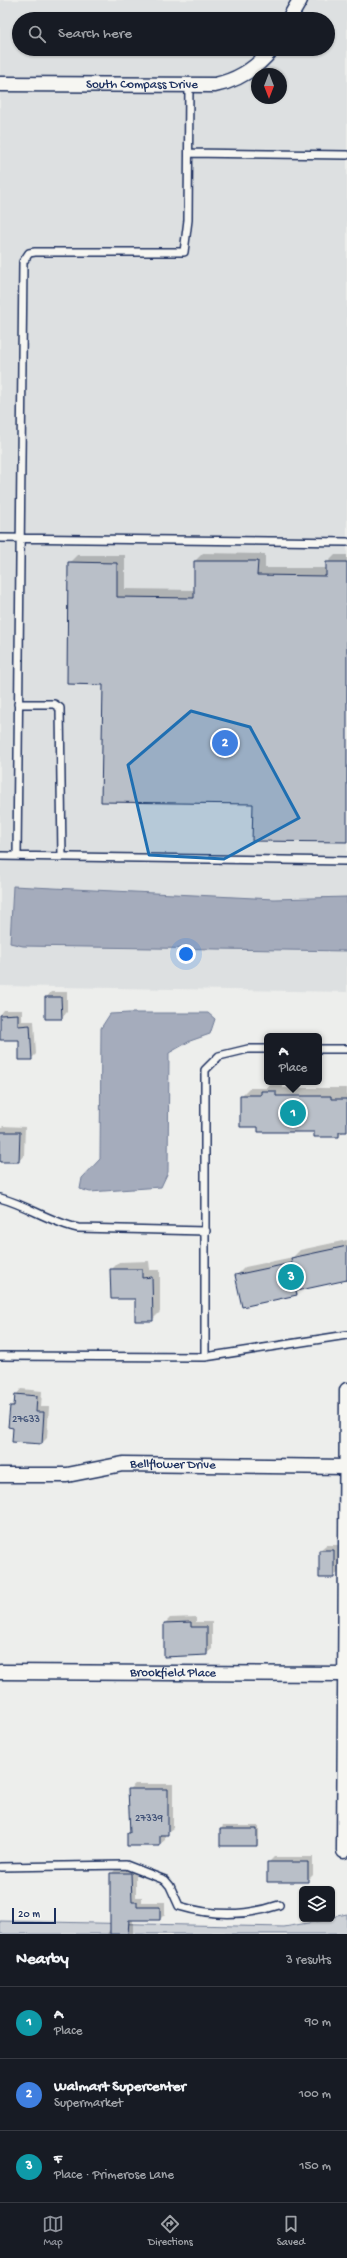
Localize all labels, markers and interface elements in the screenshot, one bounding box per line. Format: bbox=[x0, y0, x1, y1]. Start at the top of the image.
search box bbox=[12, 12, 335, 56]
icon: search bbox=[26, 23, 48, 45]
text: Search here bbox=[58, 25, 132, 43]
north arrow bbox=[251, 68, 287, 104]
street label: South Compass Drive bbox=[86, 77, 198, 92]
pin: 2 bbox=[212, 728, 238, 758]
your location bbox=[176, 944, 196, 964]
popup bbox=[264, 1033, 322, 1085]
text: A bbox=[279, 1043, 288, 1061]
text: Place bbox=[279, 1061, 307, 1076]
pin: 1 bbox=[280, 1098, 306, 1128]
pin: 3 bbox=[278, 1262, 304, 1292]
house number: 27633 bbox=[12, 1414, 40, 1426]
street label: Bellflower Drive bbox=[129, 1457, 216, 1473]
street label: Brookfield Place bbox=[129, 1665, 216, 1681]
house number: 27339 bbox=[135, 1813, 164, 1825]
map controls bbox=[299, 1886, 335, 1922]
button: layers bbox=[299, 1886, 335, 1922]
scale bar bbox=[12, 1906, 56, 1925]
text: 20 m bbox=[18, 1909, 40, 1921]
text: Nearby bbox=[16, 1950, 69, 1970]
text: 3 results bbox=[286, 1953, 331, 1968]
text: A bbox=[54, 2006, 63, 2024]
text: 1 bbox=[26, 2015, 32, 2030]
text: 90 m bbox=[305, 2015, 331, 2030]
text: Place bbox=[54, 2024, 82, 2039]
text: Walmart Supercenter bbox=[54, 2078, 186, 2096]
text: 2 bbox=[26, 2087, 32, 2102]
text: 100 m bbox=[299, 2087, 331, 2102]
text: Supermarket bbox=[54, 2096, 123, 2111]
text: F bbox=[54, 2150, 62, 2168]
text: 3 bbox=[26, 2159, 32, 2174]
text: 150 m bbox=[299, 2159, 331, 2174]
text: Place · Primerose Lane bbox=[54, 2168, 174, 2183]
tab: Map bbox=[42, 2213, 64, 2249]
tab: Directions bbox=[148, 2213, 193, 2249]
tab: Saved bbox=[277, 2213, 305, 2249]

